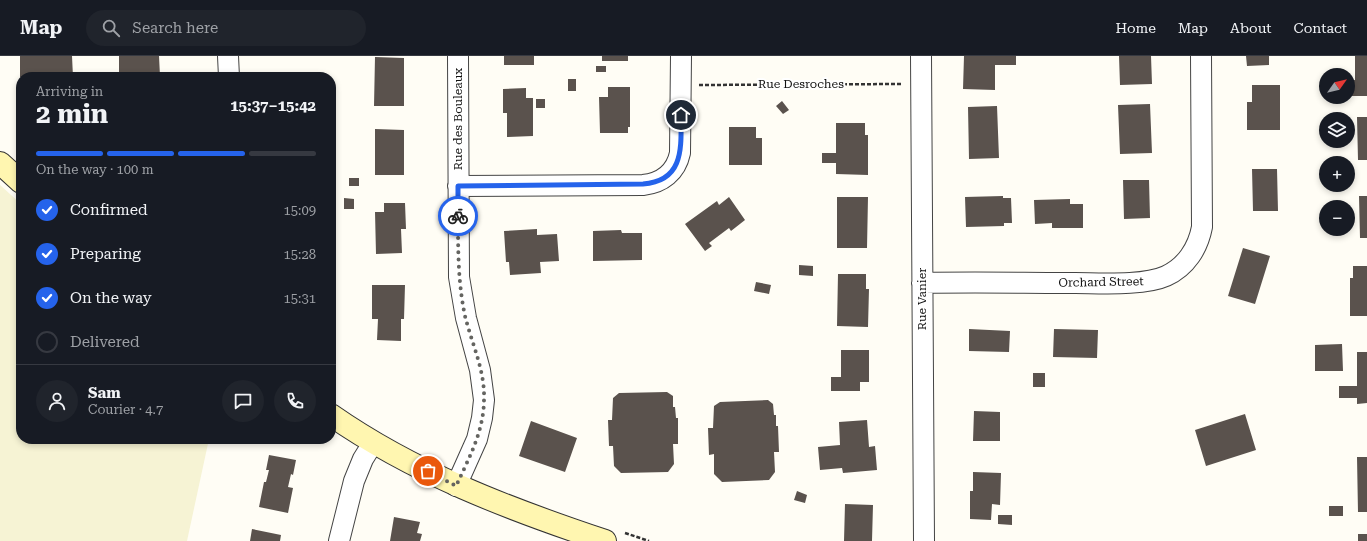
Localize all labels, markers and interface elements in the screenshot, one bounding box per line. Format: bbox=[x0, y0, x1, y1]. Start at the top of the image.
search box bbox=[86, 10, 366, 46]
text: Map bbox=[20, 16, 62, 39]
icon: search bbox=[100, 17, 122, 39]
text: Search here bbox=[132, 19, 218, 37]
text: Home bbox=[1115, 20, 1156, 36]
text: Map bbox=[1178, 20, 1208, 36]
text: About bbox=[1230, 20, 1272, 36]
text: Contact bbox=[1294, 20, 1347, 36]
street label: Rue des Bouleaux bbox=[451, 68, 465, 170]
north arrow bbox=[1319, 68, 1355, 104]
map controls bbox=[1319, 68, 1355, 236]
street label: Rue Desroches bbox=[758, 77, 844, 91]
text: Arriving in bbox=[36, 84, 103, 99]
text: 15:37–15:42 bbox=[230, 97, 316, 115]
pin bbox=[664, 98, 698, 132]
text: 2 min bbox=[36, 99, 108, 129]
icon: home bbox=[670, 104, 692, 126]
button: layers bbox=[1319, 112, 1355, 148]
button: + bbox=[1319, 156, 1355, 192]
text: On the way · 100 m bbox=[36, 162, 153, 177]
courier bbox=[438, 196, 478, 236]
icon: check bbox=[36, 199, 58, 221]
button: − bbox=[1319, 200, 1355, 236]
text: Confirmed bbox=[70, 201, 148, 219]
text: 15:09 bbox=[284, 203, 316, 218]
icon: bike bbox=[447, 205, 469, 227]
icon: check bbox=[36, 243, 58, 265]
text: Preparing bbox=[70, 245, 141, 263]
text: 15:28 bbox=[284, 247, 316, 262]
street label: Rue Vanier bbox=[915, 268, 929, 330]
street label: Orchard Street bbox=[1058, 274, 1144, 290]
icon: check bbox=[36, 287, 58, 309]
text: On the way bbox=[70, 289, 152, 307]
text: 15:31 bbox=[284, 291, 316, 306]
text: Delivered bbox=[70, 333, 140, 351]
button: person bbox=[36, 380, 78, 422]
button: chat bbox=[222, 380, 264, 422]
button: phone bbox=[274, 380, 316, 422]
text: Sam bbox=[88, 384, 121, 402]
text: Courier · 4.7 bbox=[88, 402, 163, 417]
pin bbox=[411, 454, 445, 488]
icon: bag bbox=[417, 460, 439, 482]

